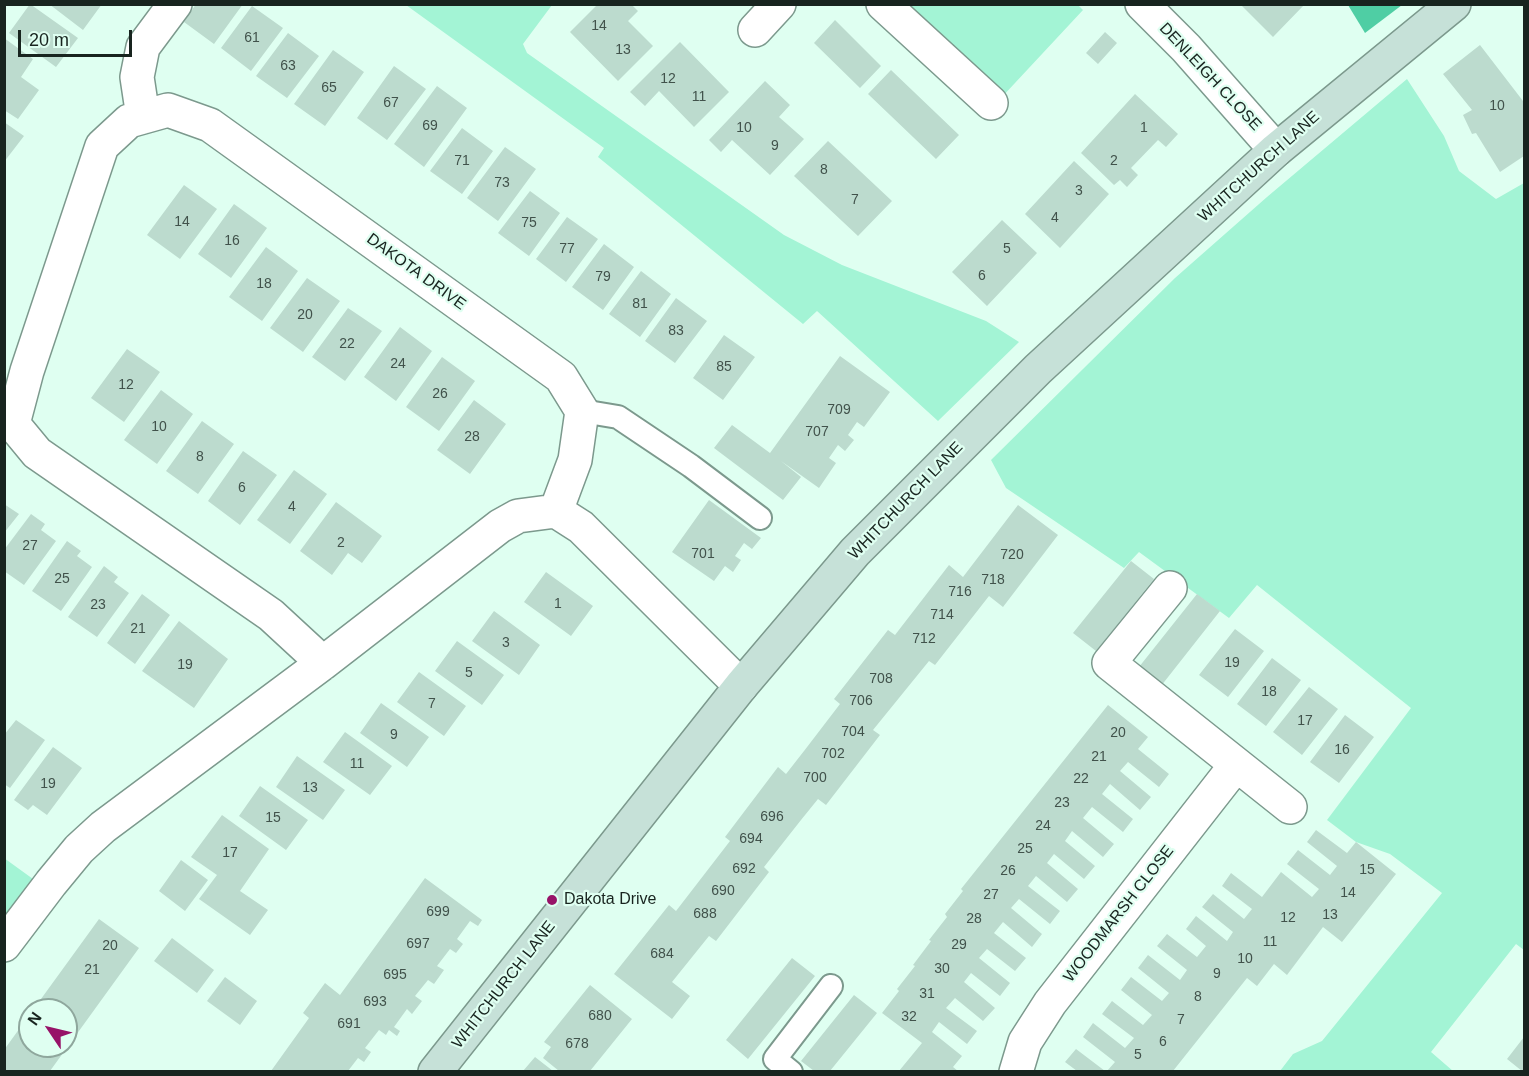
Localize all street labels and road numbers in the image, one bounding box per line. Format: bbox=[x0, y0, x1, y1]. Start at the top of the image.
street label: DENLEIGH CLOSE bbox=[1155, 19, 1265, 135]
street label: WHITCHURCH LANE bbox=[1194, 108, 1324, 226]
street label: DAKOTA DRIVE bbox=[363, 230, 469, 314]
street label: WHITCHURCH LANE bbox=[845, 438, 967, 564]
street label: WOODMARSH CLOSE bbox=[1060, 842, 1178, 986]
street label: WHITCHURCH LANE bbox=[448, 917, 560, 1053]

